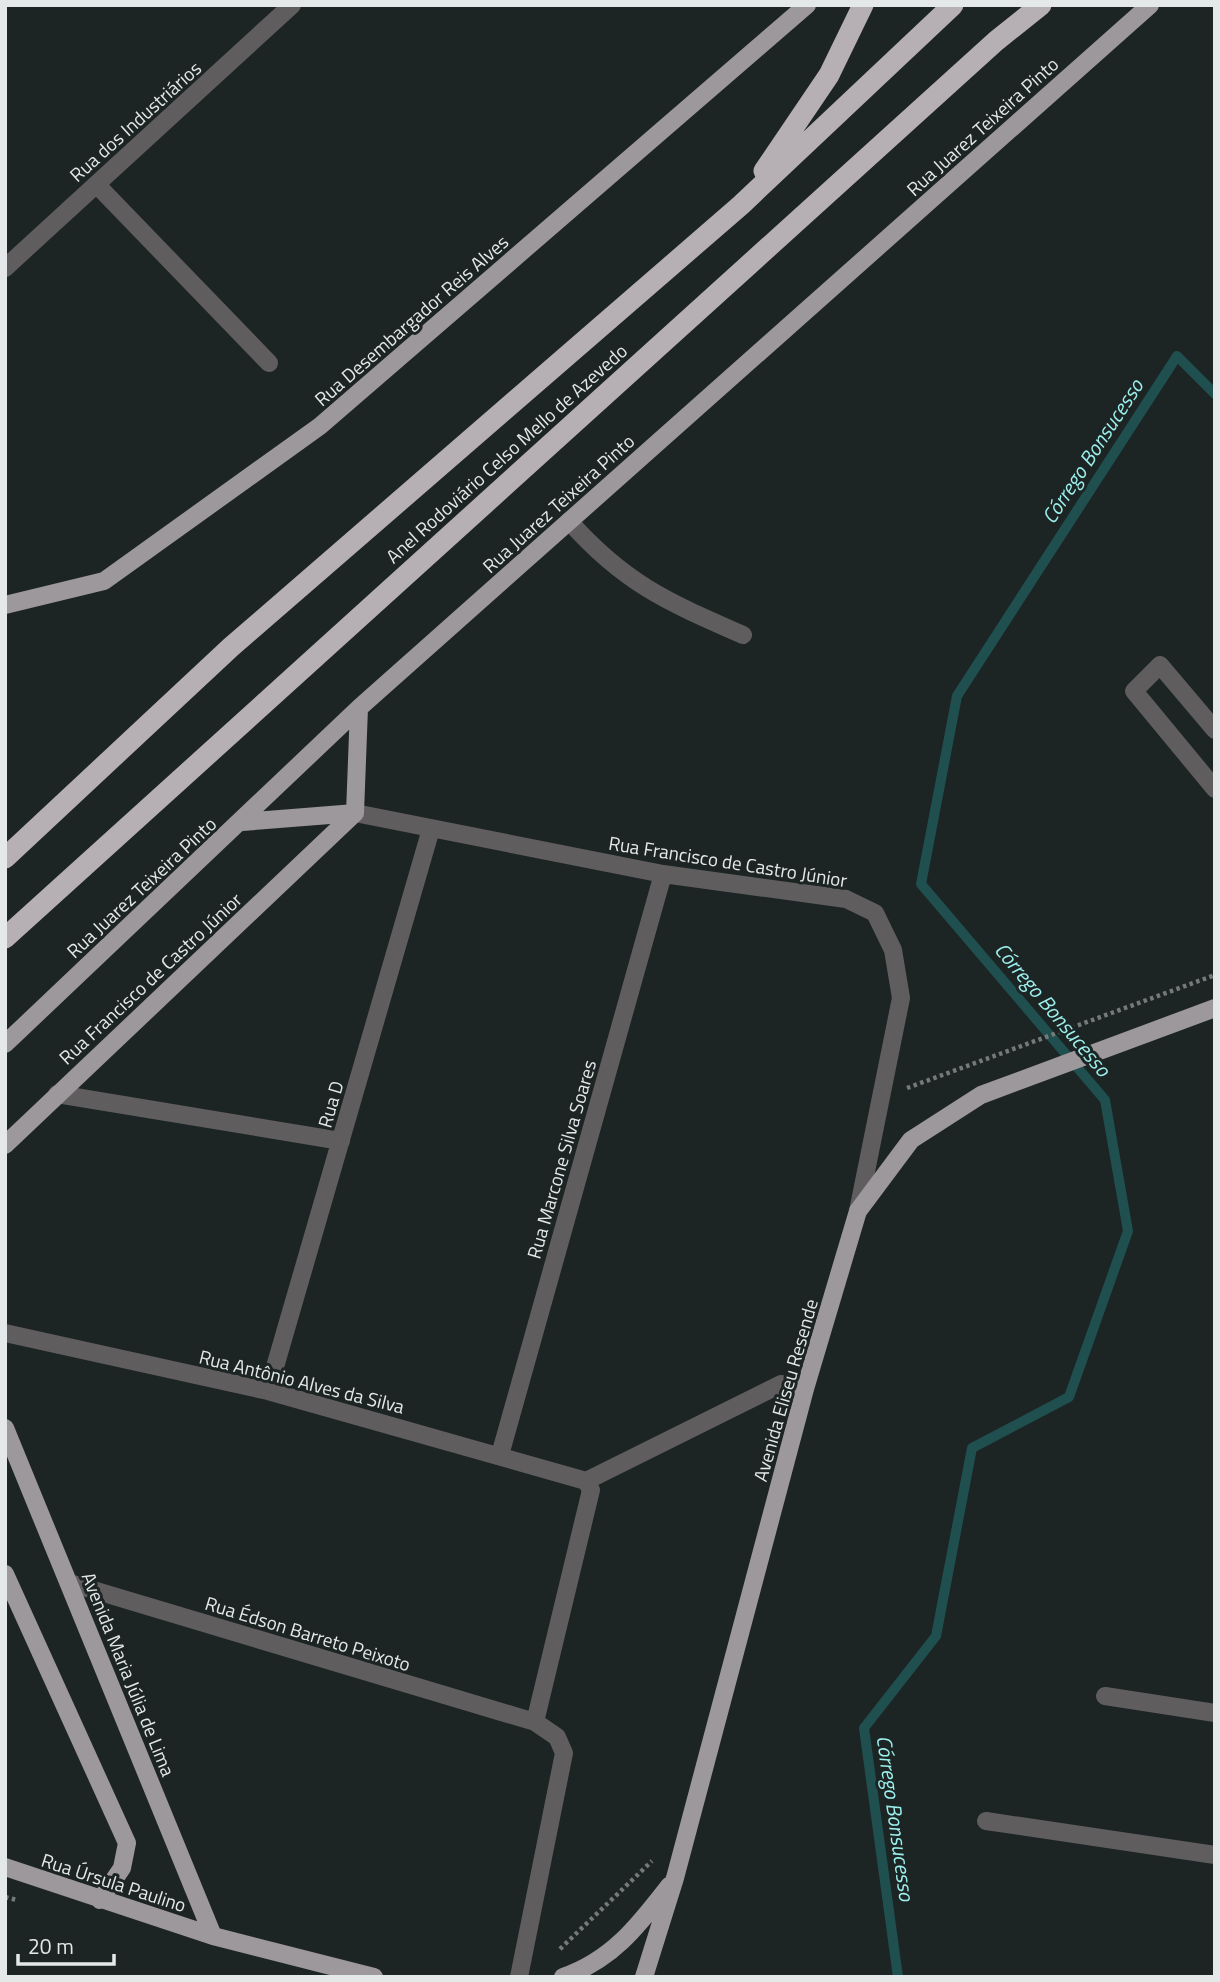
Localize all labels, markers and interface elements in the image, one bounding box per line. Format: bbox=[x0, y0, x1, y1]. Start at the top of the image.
street label: Rua Juarez Teixeira Pinto bbox=[899, 50, 1065, 202]
street label: Rua dos Industriários bbox=[63, 54, 208, 188]
street label: Rua Desembargador Reis Alves bbox=[307, 227, 515, 413]
street label: Anel Rodoviário Celso Mello de Azevedo bbox=[379, 336, 633, 570]
water label: Córrego Bonsucesso bbox=[1033, 372, 1151, 530]
street label: Rua Juarez Teixeira Pinto bbox=[475, 427, 641, 579]
street label: Rua Juarez Teixeira Pinto bbox=[59, 810, 223, 964]
street label: Rua Francisco de Castro Júnior bbox=[607, 828, 850, 894]
street label: Rua Francisco de Castro Júnior bbox=[52, 885, 248, 1071]
water label: Córrego Bonsucesso bbox=[987, 935, 1119, 1084]
street label: Rua Marcone Silva Soares bbox=[519, 1056, 603, 1262]
street label: Rua D bbox=[309, 1077, 351, 1131]
street label: Avenida Eliseu Resende bbox=[745, 1295, 825, 1485]
street label: Rua Antônio Alves da Silva bbox=[196, 1341, 408, 1421]
street label: Avenida Maria Júlia de Lima bbox=[75, 1568, 183, 1781]
street label: Rua Édson Barreto Peixoto bbox=[202, 1588, 414, 1678]
water label: Córrego Bonsucesso bbox=[869, 1733, 924, 1904]
street label: Rua Úrsula Paulino bbox=[38, 1845, 190, 1919]
scale bar bbox=[18, 1923, 114, 1967]
text: 20 m bbox=[28, 1930, 74, 1962]

